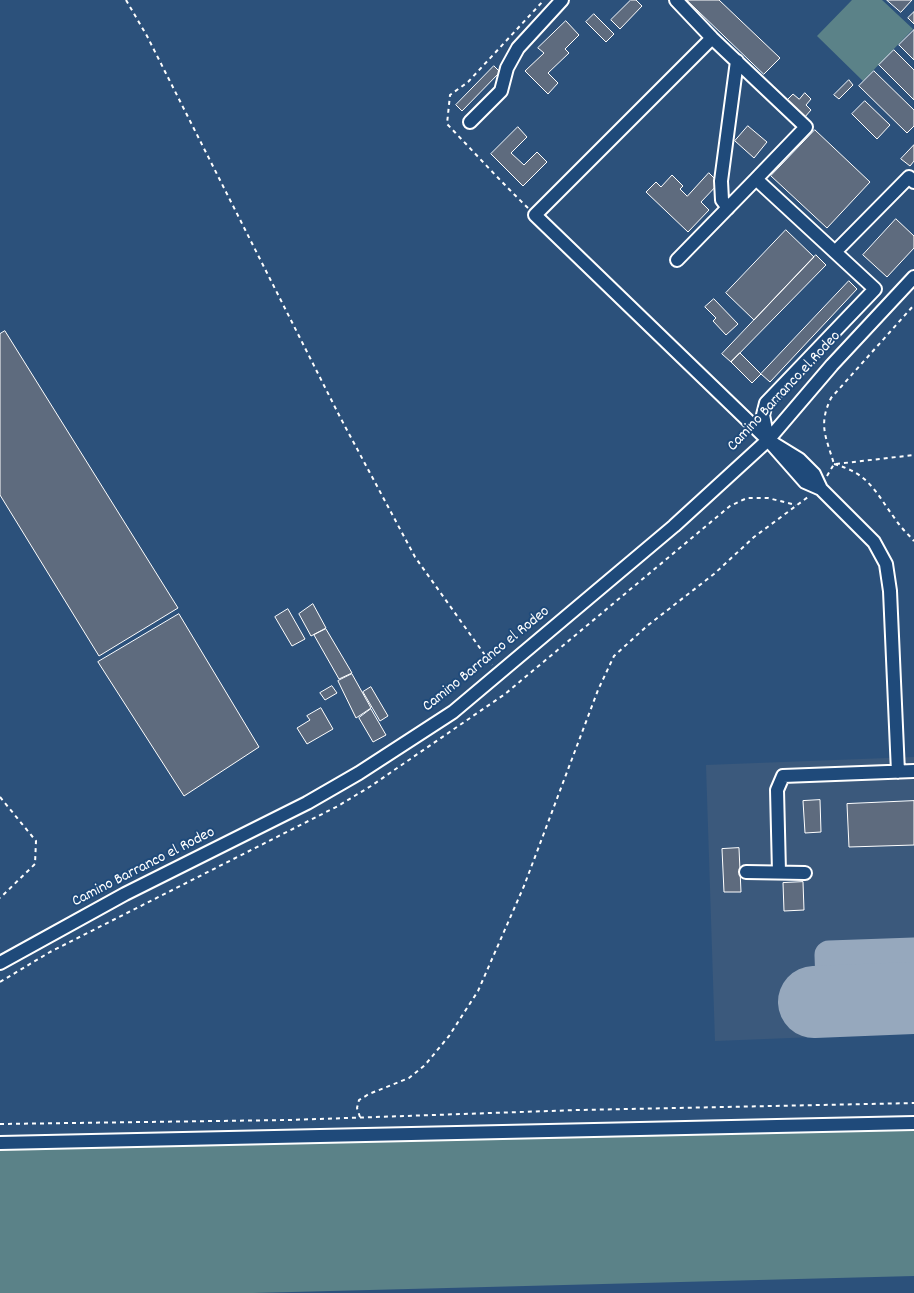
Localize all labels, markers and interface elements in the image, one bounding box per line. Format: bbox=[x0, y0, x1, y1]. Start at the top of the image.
street label: Camino Barranco el Rodeo bbox=[724, 328, 846, 456]
street label: Camino Barranco el Rodeo bbox=[420, 603, 554, 717]
street label: Camino Barranco el Rodeo bbox=[69, 824, 219, 912]

